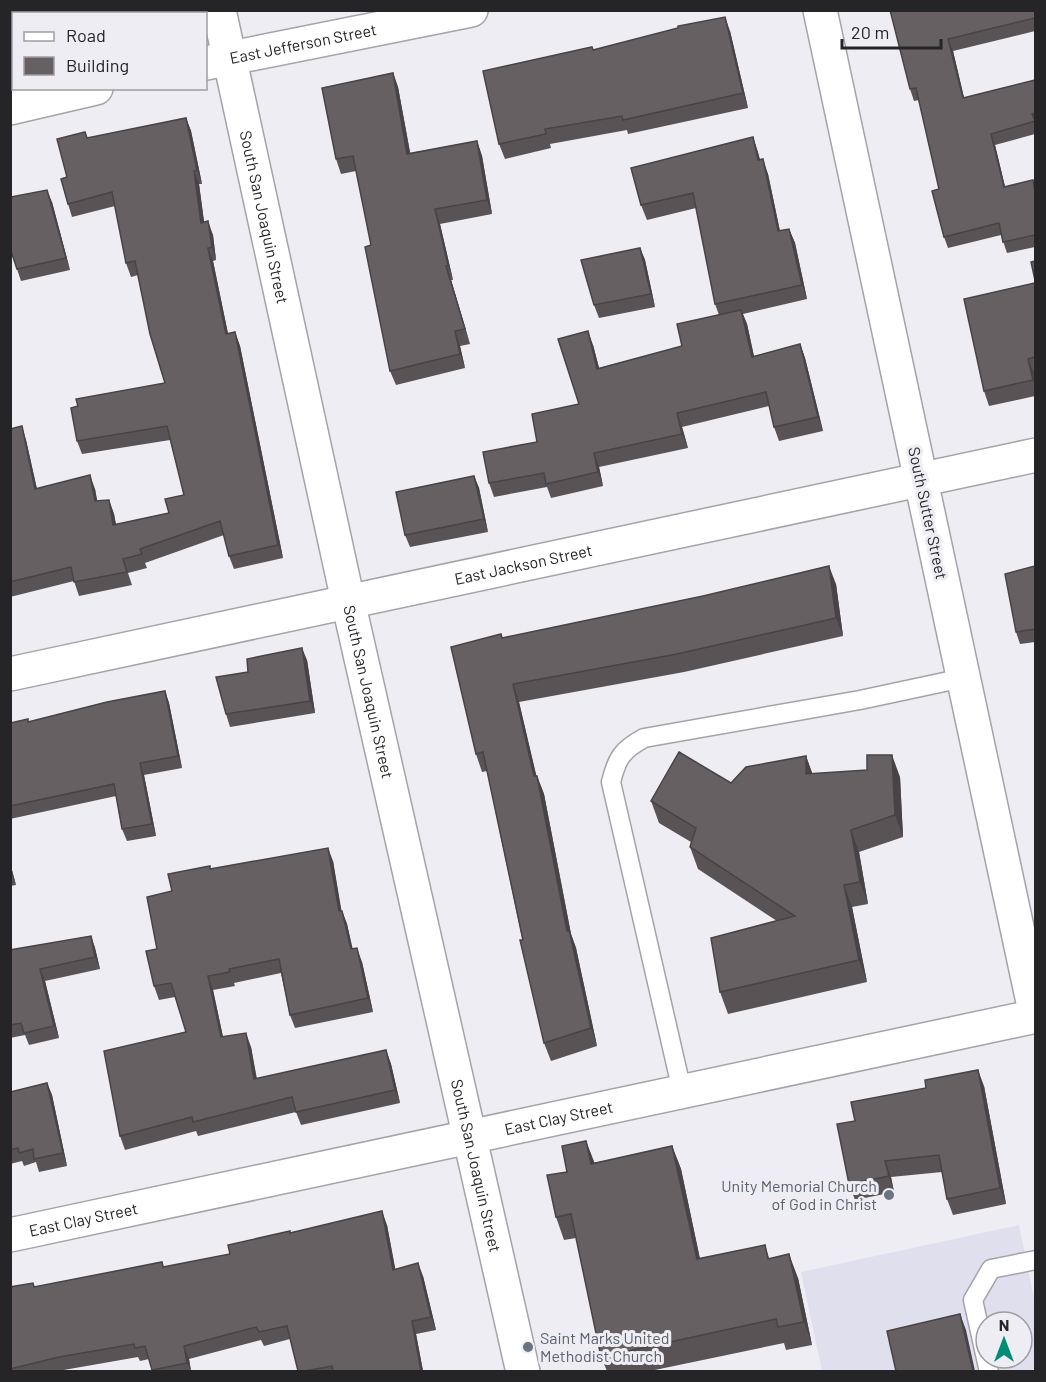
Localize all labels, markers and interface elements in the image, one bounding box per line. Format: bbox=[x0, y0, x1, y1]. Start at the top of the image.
legend bbox=[12, 12, 207, 90]
scale bar bbox=[842, 12, 941, 50]
street label: East Jefferson Street bbox=[228, 19, 378, 67]
text: 20 m bbox=[851, 21, 889, 43]
text: Road bbox=[66, 24, 106, 46]
text: Building bbox=[66, 54, 129, 76]
street label: South San Joaquin Street bbox=[237, 129, 293, 305]
street label: South Sutter Street bbox=[905, 445, 952, 581]
street label: East Jackson Street bbox=[453, 540, 594, 588]
street label: South San Joaquin Street bbox=[340, 603, 398, 780]
street label: South San Joaquin Street bbox=[448, 1077, 506, 1254]
street label: East Clay Street bbox=[503, 1097, 615, 1138]
place label: Unity Memorial Church of God in Christ bbox=[721, 1176, 877, 1213]
marker: Unity Memorial Church of God in Christ bbox=[882, 1188, 896, 1202]
street label: East Clay Street bbox=[27, 1198, 139, 1240]
north arrow bbox=[974, 1310, 1034, 1370]
text: N bbox=[999, 1315, 1009, 1334]
place label: Saint Marks United Methodist Church bbox=[540, 1328, 669, 1365]
marker: Saint Marks United Methodist Church bbox=[521, 1340, 535, 1354]

